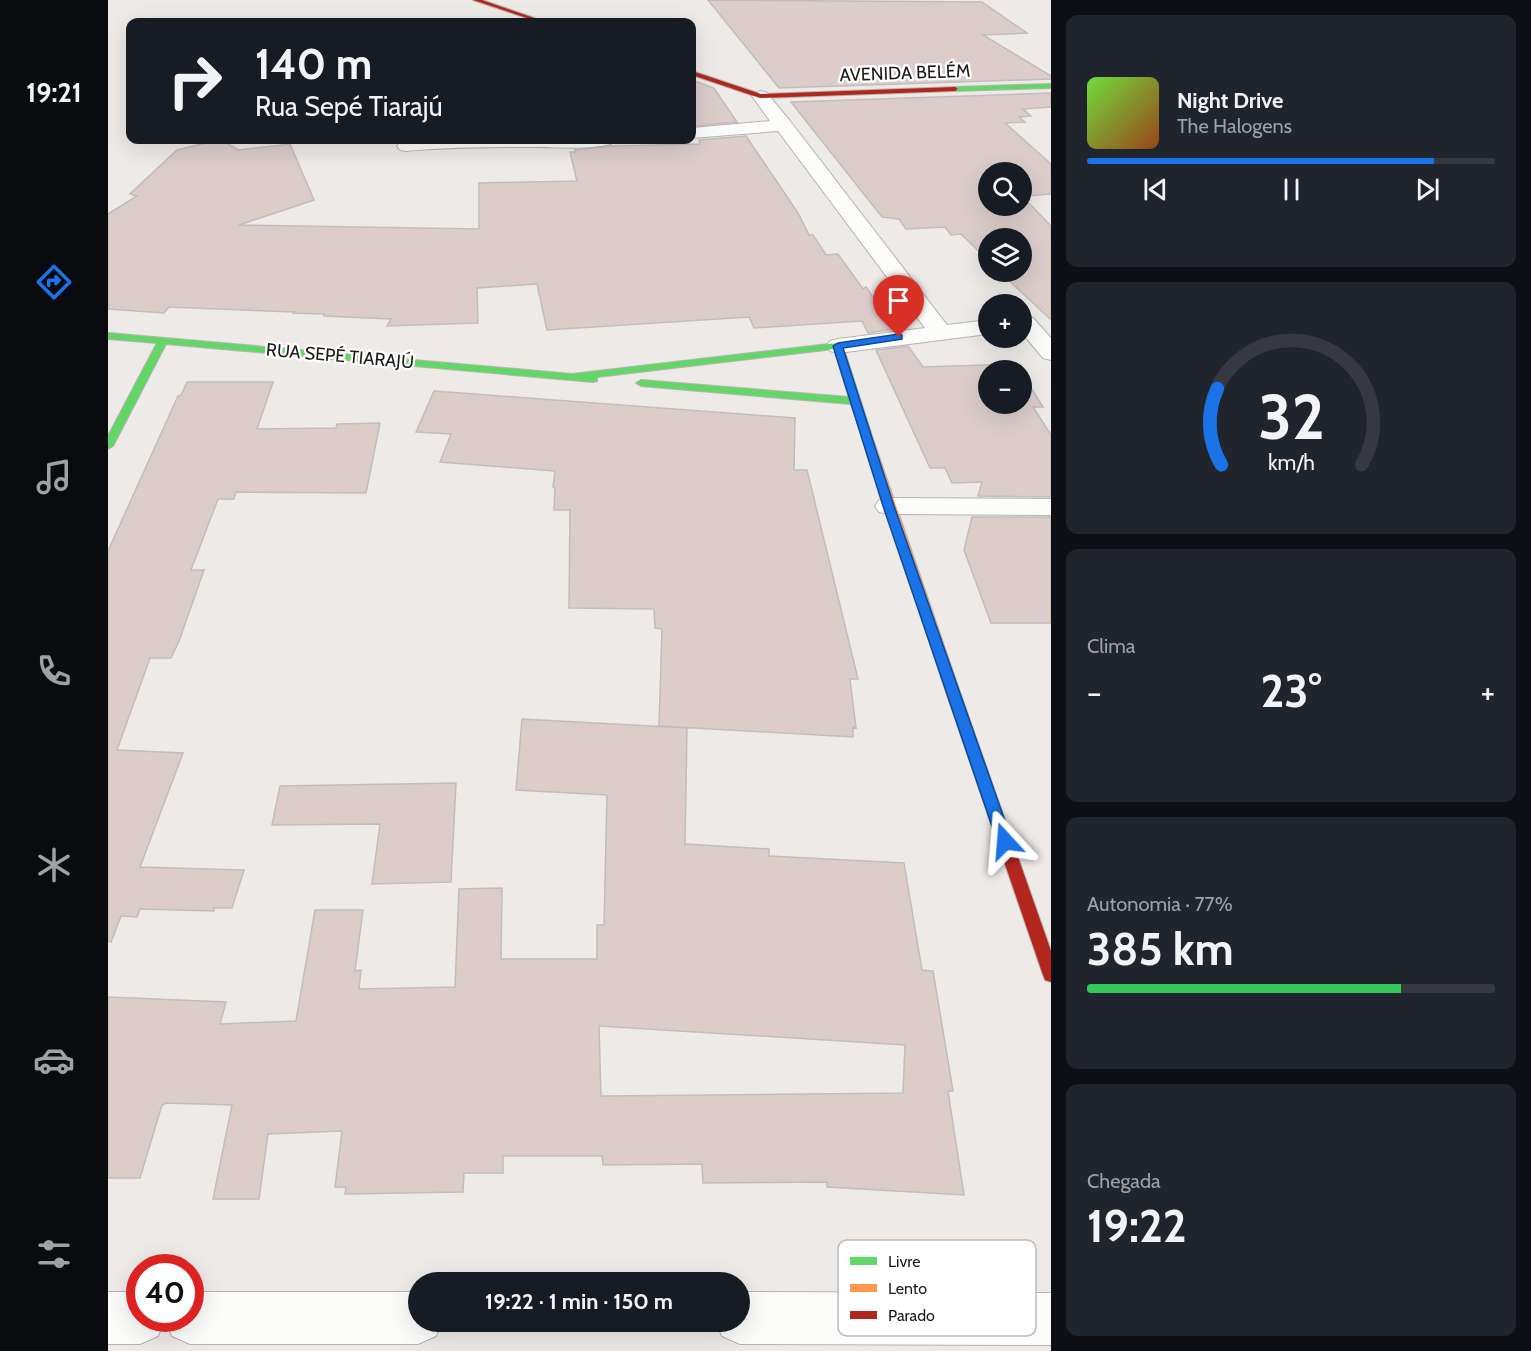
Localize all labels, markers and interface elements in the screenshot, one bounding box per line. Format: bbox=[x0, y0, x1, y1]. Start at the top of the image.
text: 140 m bbox=[255, 38, 372, 90]
icon: right bbox=[156, 42, 234, 120]
street label: AVENIDA BELÉM bbox=[839, 60, 971, 86]
text: 19:21 bbox=[26, 76, 82, 109]
text: Night Drive bbox=[1177, 87, 1283, 114]
text: Rua Sepé Tiarajú bbox=[255, 90, 443, 123]
text: The Halogens bbox=[1177, 114, 1292, 138]
map controls bbox=[978, 162, 1032, 414]
button: search bbox=[978, 162, 1032, 216]
icon: previous bbox=[1139, 173, 1172, 206]
icon: pause bbox=[1275, 173, 1308, 206]
icon: next bbox=[1411, 173, 1444, 206]
button: layers bbox=[978, 228, 1032, 282]
icon: directions bbox=[33, 261, 75, 303]
pin bbox=[873, 275, 924, 337]
icon: arrive bbox=[882, 284, 915, 317]
button: + bbox=[978, 294, 1032, 348]
street label: RUA SEPÉ TIARAJÚ bbox=[265, 339, 415, 373]
button: − bbox=[978, 360, 1032, 414]
text: 32 bbox=[1258, 379, 1324, 455]
text: km/h bbox=[1268, 450, 1314, 476]
icon: music bbox=[33, 456, 75, 498]
text: Clima bbox=[1087, 634, 1135, 658]
icon: phone bbox=[33, 650, 75, 692]
text: 23° bbox=[1260, 664, 1322, 718]
text: − bbox=[1087, 672, 1102, 712]
text: + bbox=[1480, 672, 1495, 712]
position arrow bbox=[973, 809, 1037, 873]
icon: climate bbox=[33, 844, 75, 886]
text: Autonomia · 77% bbox=[1087, 892, 1233, 916]
text: 385 km bbox=[1087, 922, 1234, 976]
icon: car bbox=[33, 1039, 75, 1081]
text: Chegada bbox=[1087, 1169, 1161, 1193]
text: 19:22 bbox=[1087, 1199, 1187, 1253]
icon: filters bbox=[33, 1233, 75, 1275]
legend bbox=[838, 1240, 1036, 1336]
text: Livre bbox=[888, 1252, 920, 1271]
speed limit sign: 40 bbox=[126, 1254, 204, 1332]
text: Lento bbox=[888, 1279, 927, 1298]
text: 19:22 · 1 min · 150 m bbox=[485, 1288, 673, 1315]
text: Parado bbox=[888, 1306, 935, 1325]

